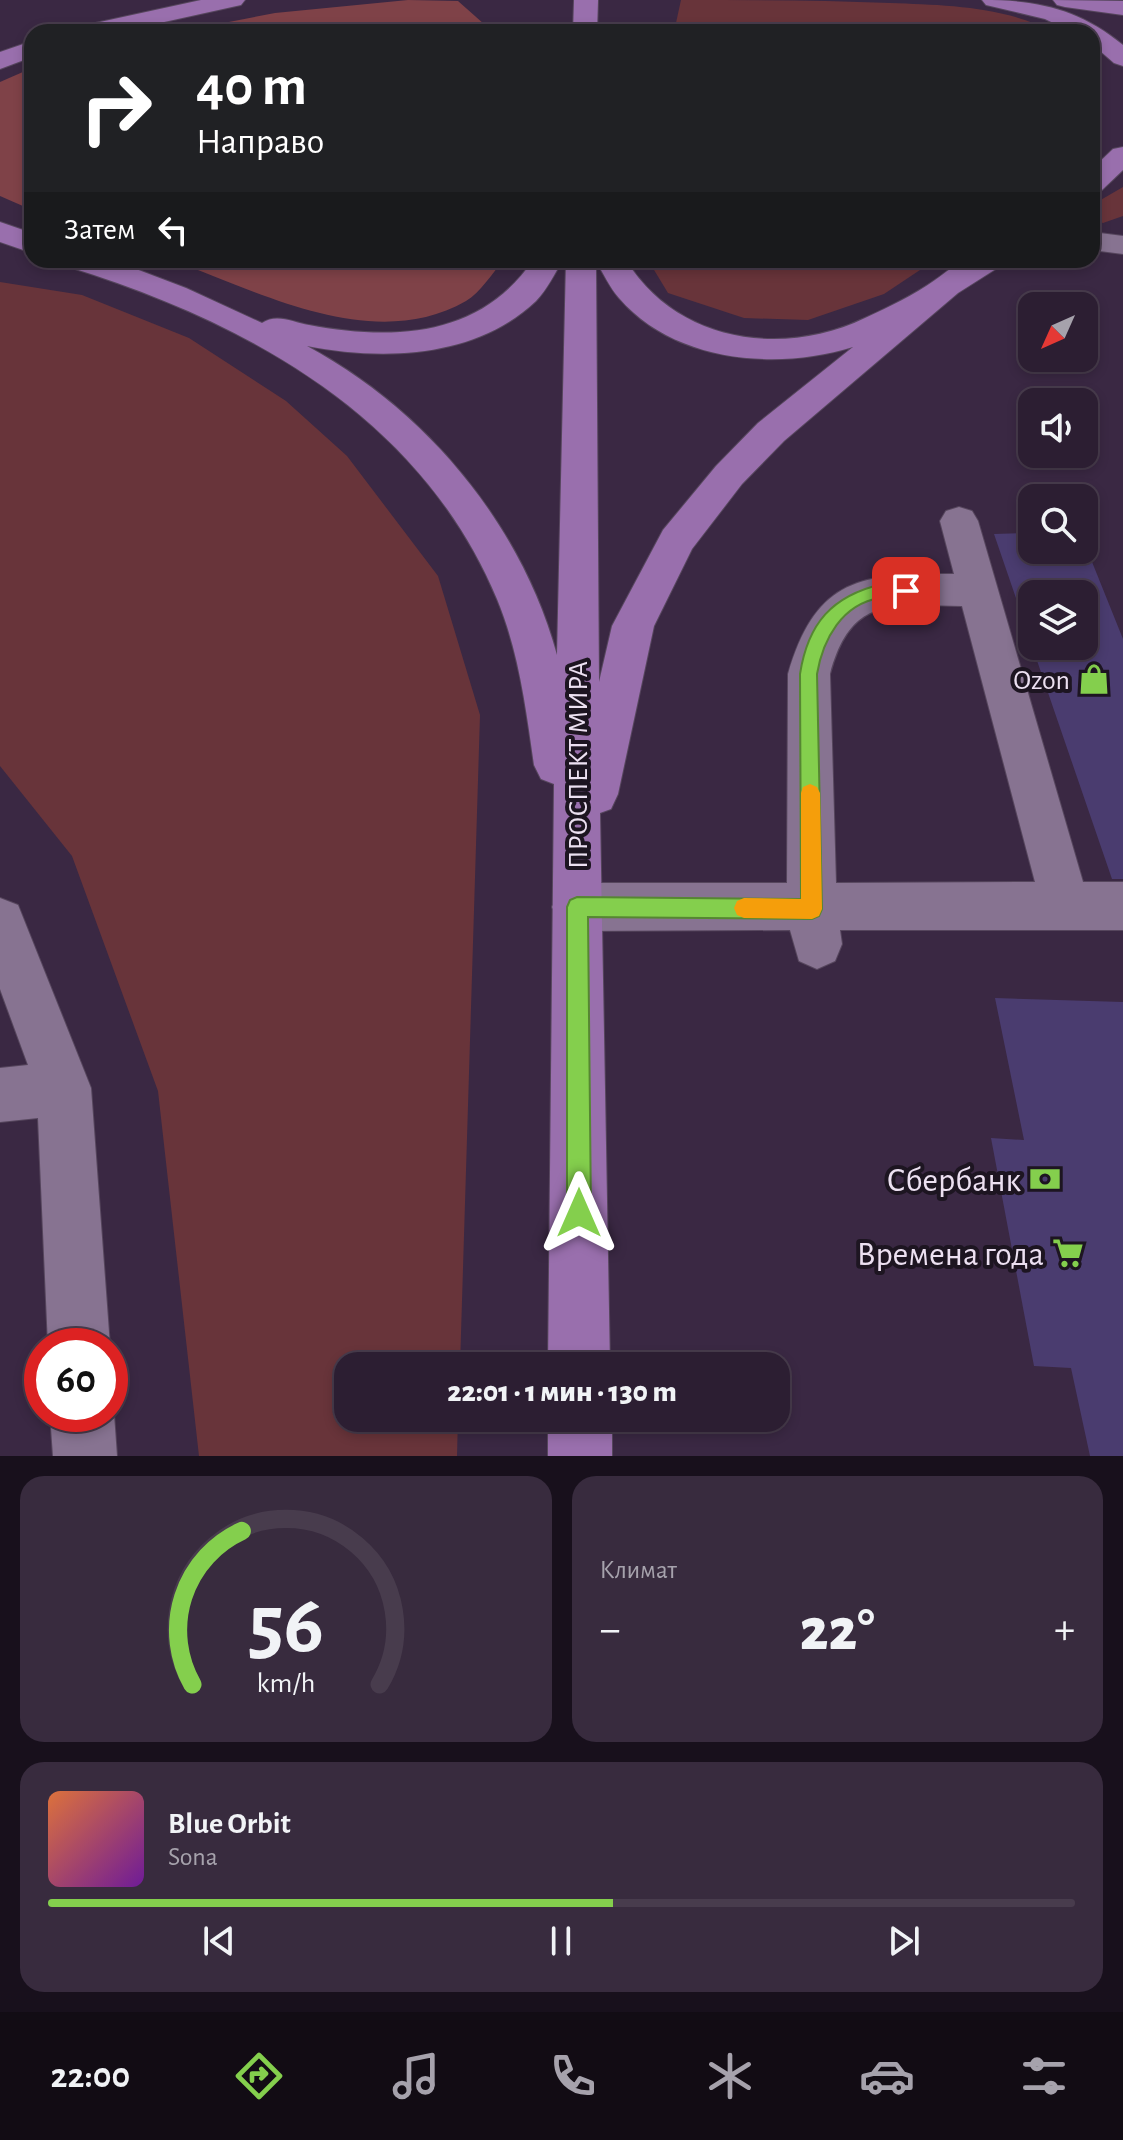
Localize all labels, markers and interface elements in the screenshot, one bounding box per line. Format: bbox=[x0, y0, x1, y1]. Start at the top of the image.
icon: right bbox=[64, 56, 168, 160]
text: 40 m bbox=[196, 59, 307, 115]
text: Направо bbox=[196, 124, 324, 160]
icon: left bbox=[151, 208, 195, 252]
text: Затем bbox=[64, 215, 135, 245]
north arrow bbox=[1018, 292, 1098, 372]
map controls bbox=[1018, 292, 1098, 660]
button: sound bbox=[1018, 388, 1098, 468]
button: search bbox=[1018, 484, 1098, 564]
pin bbox=[872, 557, 940, 625]
icon: arrive bbox=[884, 569, 928, 613]
button: layers bbox=[1018, 580, 1098, 660]
street label: ПРОСПЕКТ МИРА bbox=[565, 661, 593, 869]
shop icon: Ozon bbox=[1077, 662, 1111, 696]
place label: Ozon bbox=[1013, 667, 1070, 695]
bank icon: Сбербанк bbox=[1028, 1162, 1062, 1196]
place label: Сбербанк bbox=[886, 1164, 1021, 1198]
position arrow bbox=[537, 1171, 621, 1255]
supermarket icon: Времена года bbox=[1051, 1236, 1085, 1270]
place label: Времена года bbox=[857, 1238, 1044, 1272]
speed limit sign: 60 bbox=[24, 1328, 128, 1432]
text: 22:01 · 1 мин · 130 m bbox=[447, 1377, 677, 1407]
text: Климат bbox=[600, 1557, 677, 1583]
text: 56 bbox=[248, 1584, 324, 1668]
text: 22° bbox=[800, 1601, 875, 1661]
text: − bbox=[600, 1608, 621, 1652]
text: + bbox=[1054, 1608, 1075, 1652]
text: km/h bbox=[256, 1669, 315, 1698]
text: Blue Orbit bbox=[168, 1809, 291, 1839]
text: Sona bbox=[168, 1844, 218, 1870]
icon: previous bbox=[197, 1919, 241, 1963]
icon: pause bbox=[539, 1919, 583, 1963]
icon: next bbox=[882, 1919, 926, 1963]
icon: directions bbox=[231, 2048, 287, 2104]
icon: music bbox=[388, 2048, 444, 2104]
icon: phone bbox=[545, 2048, 601, 2104]
icon: climate bbox=[702, 2048, 758, 2104]
icon: car bbox=[859, 2048, 915, 2104]
icon: filters bbox=[1016, 2048, 1072, 2104]
text: 22:00 bbox=[51, 2058, 130, 2094]

